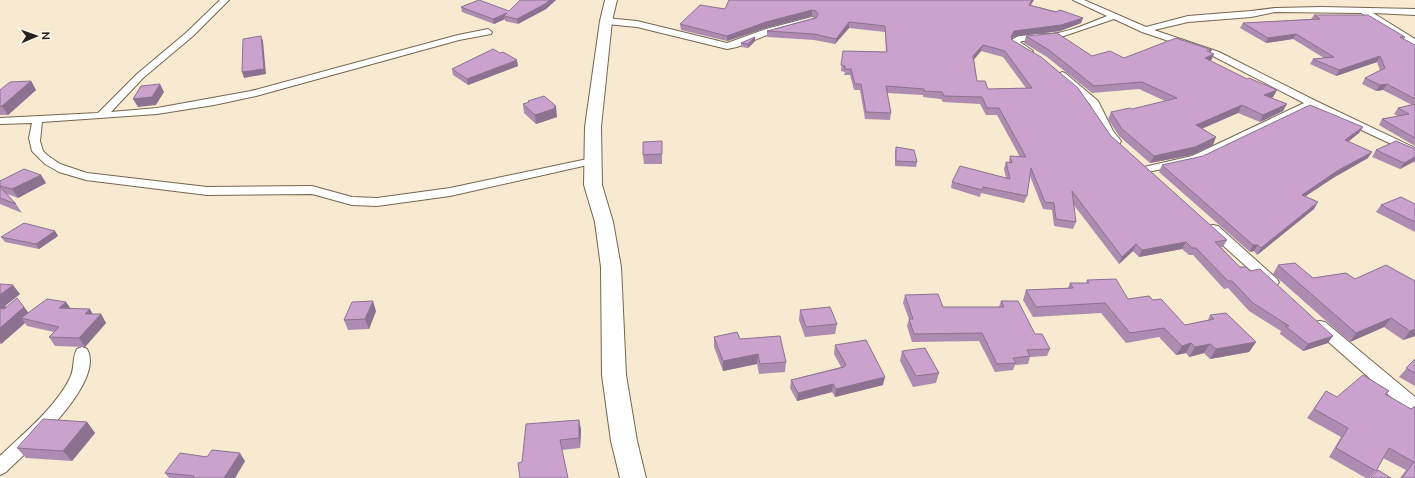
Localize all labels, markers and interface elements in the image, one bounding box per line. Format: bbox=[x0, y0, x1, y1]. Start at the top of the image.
north arrow bbox=[16, 16, 56, 56]
text: N bbox=[39, 31, 53, 40]

